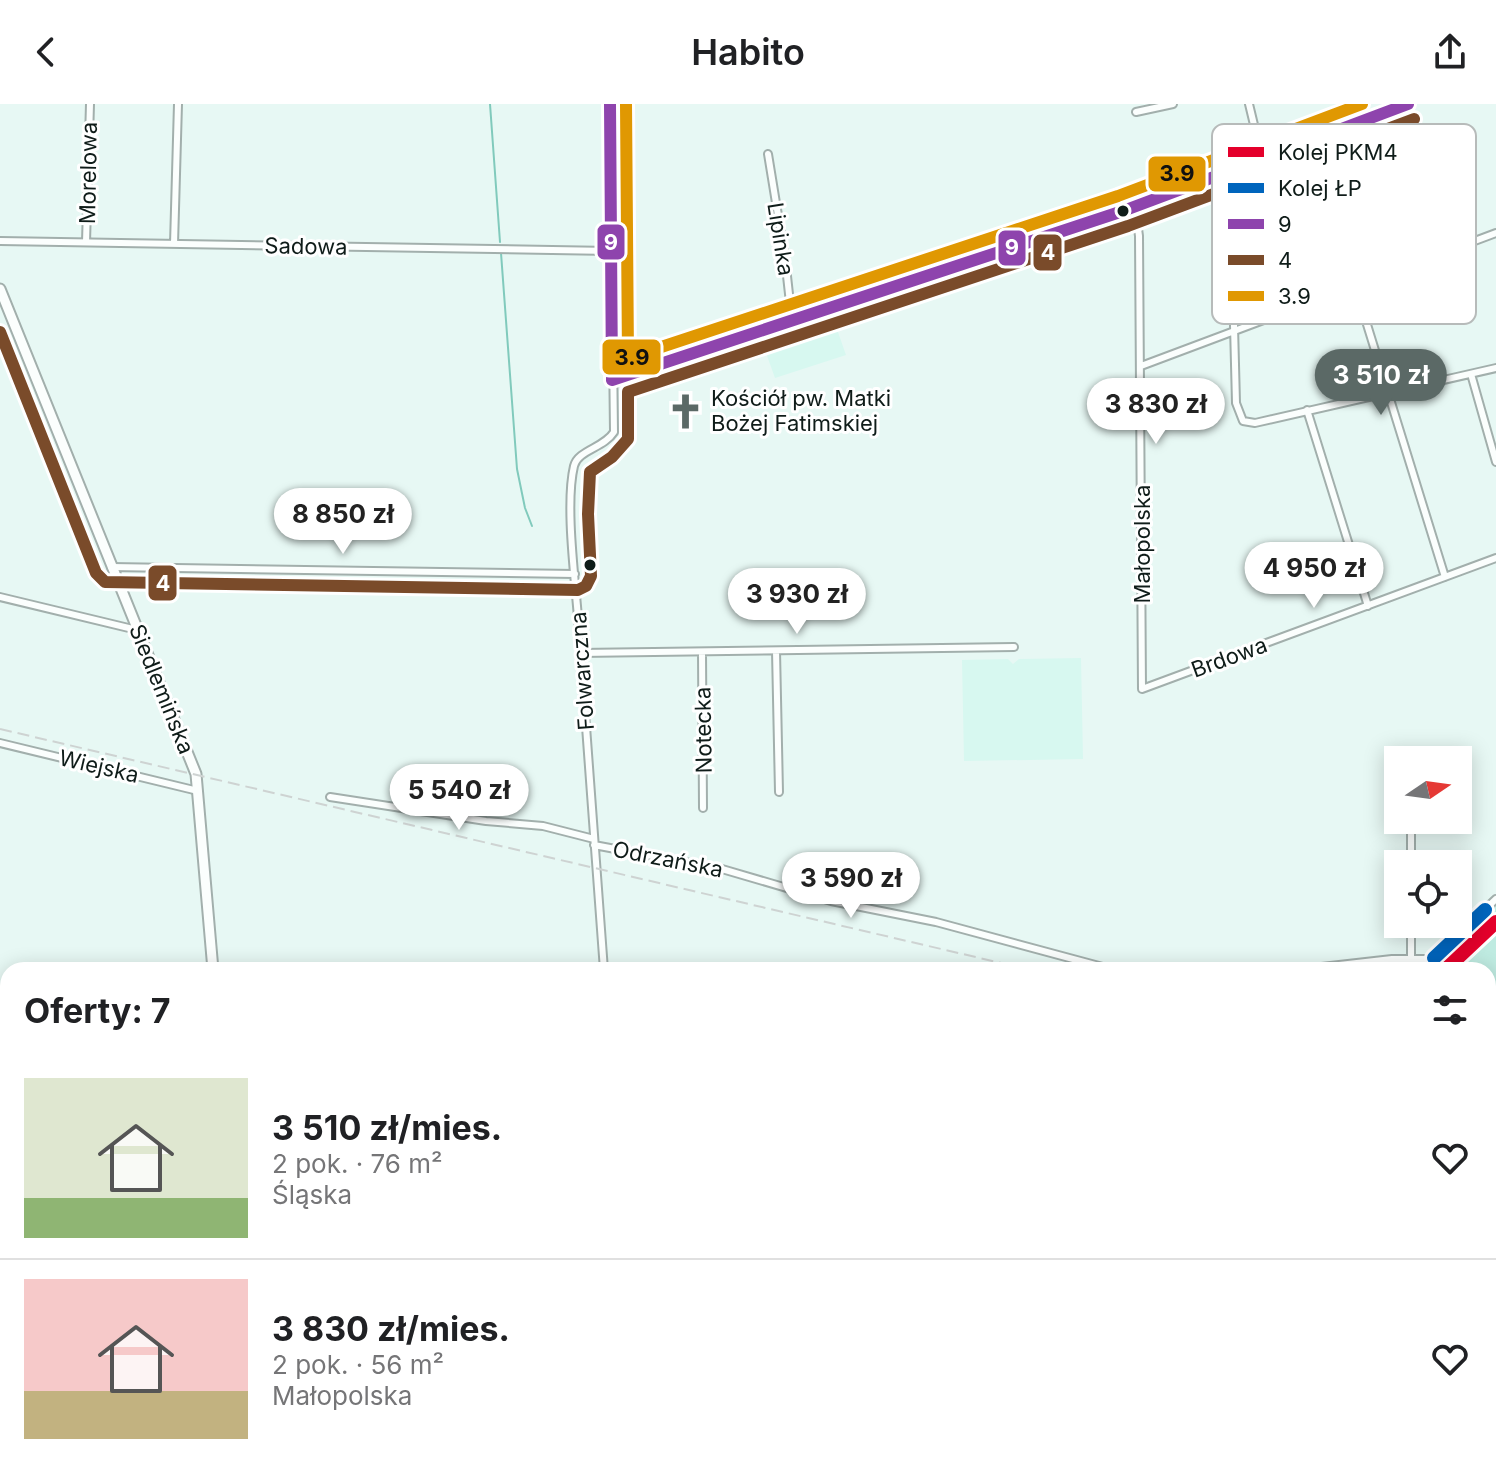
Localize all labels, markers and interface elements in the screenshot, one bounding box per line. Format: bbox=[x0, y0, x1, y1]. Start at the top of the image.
icon: back bbox=[24, 30, 68, 74]
text: Habito bbox=[691, 30, 805, 74]
icon: share bbox=[1428, 30, 1472, 74]
street label: Morelowa bbox=[74, 122, 102, 224]
legend bbox=[1212, 124, 1476, 324]
text: Kolej PKM4 bbox=[1278, 139, 1398, 165]
line badge: 3.9 bbox=[1147, 155, 1207, 193]
text: 3.9 bbox=[1159, 160, 1195, 186]
text: Kolej ŁP bbox=[1278, 175, 1362, 201]
street label: Lipinka bbox=[762, 200, 800, 278]
unlabelled marker bbox=[1115, 203, 1131, 219]
text: 9 bbox=[1278, 211, 1292, 237]
line badge: 9 bbox=[596, 223, 626, 261]
text: 9 bbox=[604, 229, 618, 255]
line badge: 9 bbox=[997, 229, 1027, 267]
street label: Sadowa bbox=[264, 232, 348, 260]
line badge: 4 bbox=[1032, 233, 1063, 272]
text: 9 bbox=[1005, 234, 1019, 260]
text: 4 bbox=[1041, 239, 1055, 265]
text: 4 bbox=[1278, 247, 1292, 273]
text: 3.9 bbox=[1278, 283, 1311, 309]
line badge: 3.9 bbox=[601, 338, 662, 376]
text: 3.9 bbox=[614, 344, 650, 370]
pin: 3 510 zł bbox=[1298, 349, 1464, 417]
text: 3 510 zł bbox=[1333, 359, 1429, 390]
pin: 3 830 zł bbox=[1073, 378, 1239, 446]
place label: Kościół pw. Matki Bożej Fatimskiej bbox=[711, 385, 891, 436]
text: 3 830 zł bbox=[1105, 388, 1207, 419]
church icon: Kościół pw. Matki Bożej Fatimskiej bbox=[666, 392, 704, 430]
street label: Małopolska bbox=[1129, 485, 1155, 603]
pin: 8 850 zł bbox=[260, 488, 426, 556]
text: 8 850 zł bbox=[292, 498, 394, 529]
pin: 4 950 zł bbox=[1231, 542, 1397, 610]
text: 4 950 zł bbox=[1263, 552, 1365, 583]
unlabelled marker bbox=[582, 557, 598, 573]
line badge: 4 bbox=[147, 564, 178, 602]
pin: 3 930 zł bbox=[714, 568, 880, 636]
text: 4 bbox=[156, 570, 170, 596]
text: 3 930 zł bbox=[746, 578, 848, 609]
street label: Folwarczna bbox=[565, 611, 599, 731]
street label: Siedlemińska bbox=[124, 620, 200, 758]
street label: Brdowa bbox=[1187, 631, 1271, 683]
street label: Notecka bbox=[689, 686, 717, 774]
street label: Wiejska bbox=[57, 744, 141, 788]
north arrow bbox=[1384, 746, 1472, 834]
map controls bbox=[1384, 746, 1472, 938]
pin: 5 540 zł bbox=[376, 764, 542, 832]
text: 5 540 zł bbox=[408, 774, 510, 805]
street label: Odrzańska bbox=[610, 836, 726, 882]
button: locate bbox=[1384, 850, 1472, 938]
pin: 3 590 zł bbox=[768, 852, 934, 920]
text: 3 590 zł bbox=[800, 862, 902, 893]
icon: filters bbox=[1428, 988, 1472, 1032]
text: Oferty: 7 bbox=[24, 990, 171, 1031]
text: 3 510 zł/mies. bbox=[272, 1107, 502, 1148]
icon: home bbox=[88, 1110, 184, 1206]
icon: heart bbox=[1428, 1136, 1472, 1180]
text: 2 pok. · 76 m² bbox=[272, 1148, 443, 1179]
text: Śląska bbox=[272, 1179, 352, 1210]
text: 3 830 zł/mies. bbox=[272, 1308, 510, 1349]
icon: home bbox=[88, 1311, 184, 1407]
icon: heart bbox=[1428, 1337, 1472, 1381]
text: 2 pok. · 56 m² bbox=[272, 1349, 444, 1380]
text: Małopolska bbox=[272, 1380, 412, 1411]

